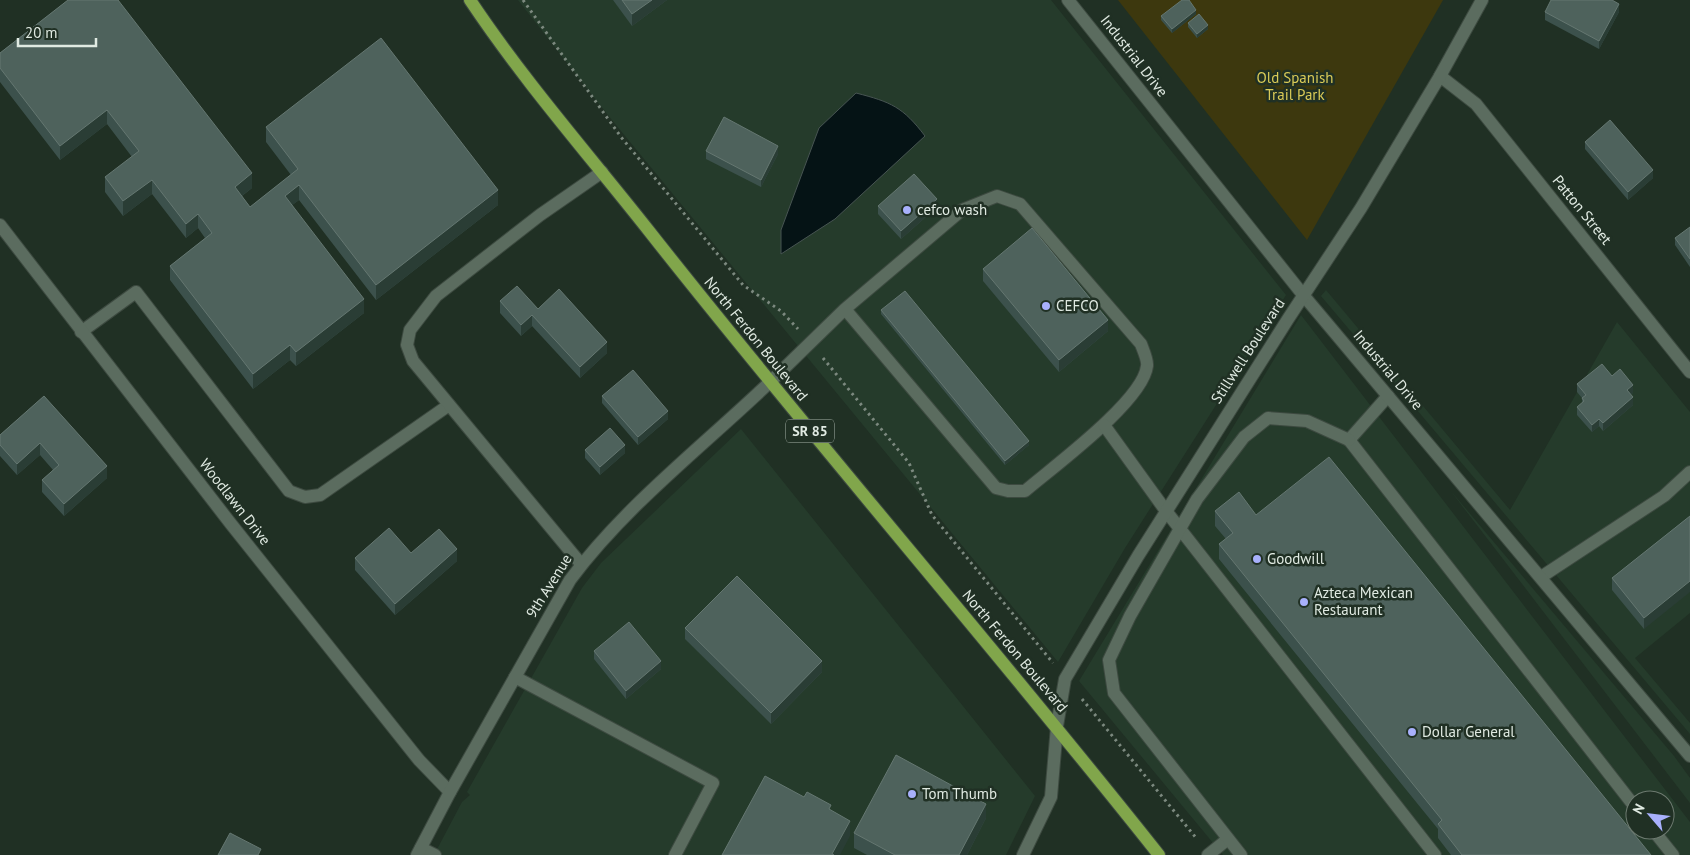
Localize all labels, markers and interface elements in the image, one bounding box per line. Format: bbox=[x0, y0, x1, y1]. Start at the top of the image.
street label: Industrial Drive bbox=[1097, 11, 1172, 100]
scale bar bbox=[18, 15, 95, 47]
text: 20 m bbox=[25, 23, 58, 42]
park label: Old Spanish Trail Park bbox=[1257, 68, 1333, 104]
street label: Patton Street bbox=[1549, 171, 1616, 248]
place label: cefco wash bbox=[917, 200, 987, 219]
marker: cefco wash bbox=[901, 204, 913, 216]
street label: North Ferdon Boulevard bbox=[700, 273, 812, 405]
street label: Stillwell Boulevard bbox=[1207, 295, 1289, 407]
place label: CEFCO bbox=[1056, 296, 1099, 315]
marker: CEFCO bbox=[1040, 300, 1052, 312]
street label: Industrial Drive bbox=[1349, 326, 1427, 414]
road number: SR 85 bbox=[786, 420, 834, 442]
street label: Woodlawn Drive bbox=[196, 455, 275, 549]
place label: Goodwill bbox=[1267, 549, 1325, 568]
street label: 9th Avenue bbox=[521, 550, 576, 621]
marker: Goodwill bbox=[1251, 553, 1263, 565]
place label: Azteca Mexican Restaurant bbox=[1314, 583, 1413, 619]
street label: North Ferdon Boulevard bbox=[959, 586, 1072, 716]
marker: Azteca Mexican Restaurant bbox=[1298, 596, 1310, 608]
place label: Dollar General bbox=[1422, 722, 1515, 741]
marker: Dollar General bbox=[1406, 726, 1418, 738]
place label: Tom Thumb bbox=[922, 784, 997, 803]
marker: Tom Thumb bbox=[906, 788, 918, 800]
north arrow bbox=[1625, 790, 1675, 840]
text: N bbox=[1628, 801, 1649, 817]

